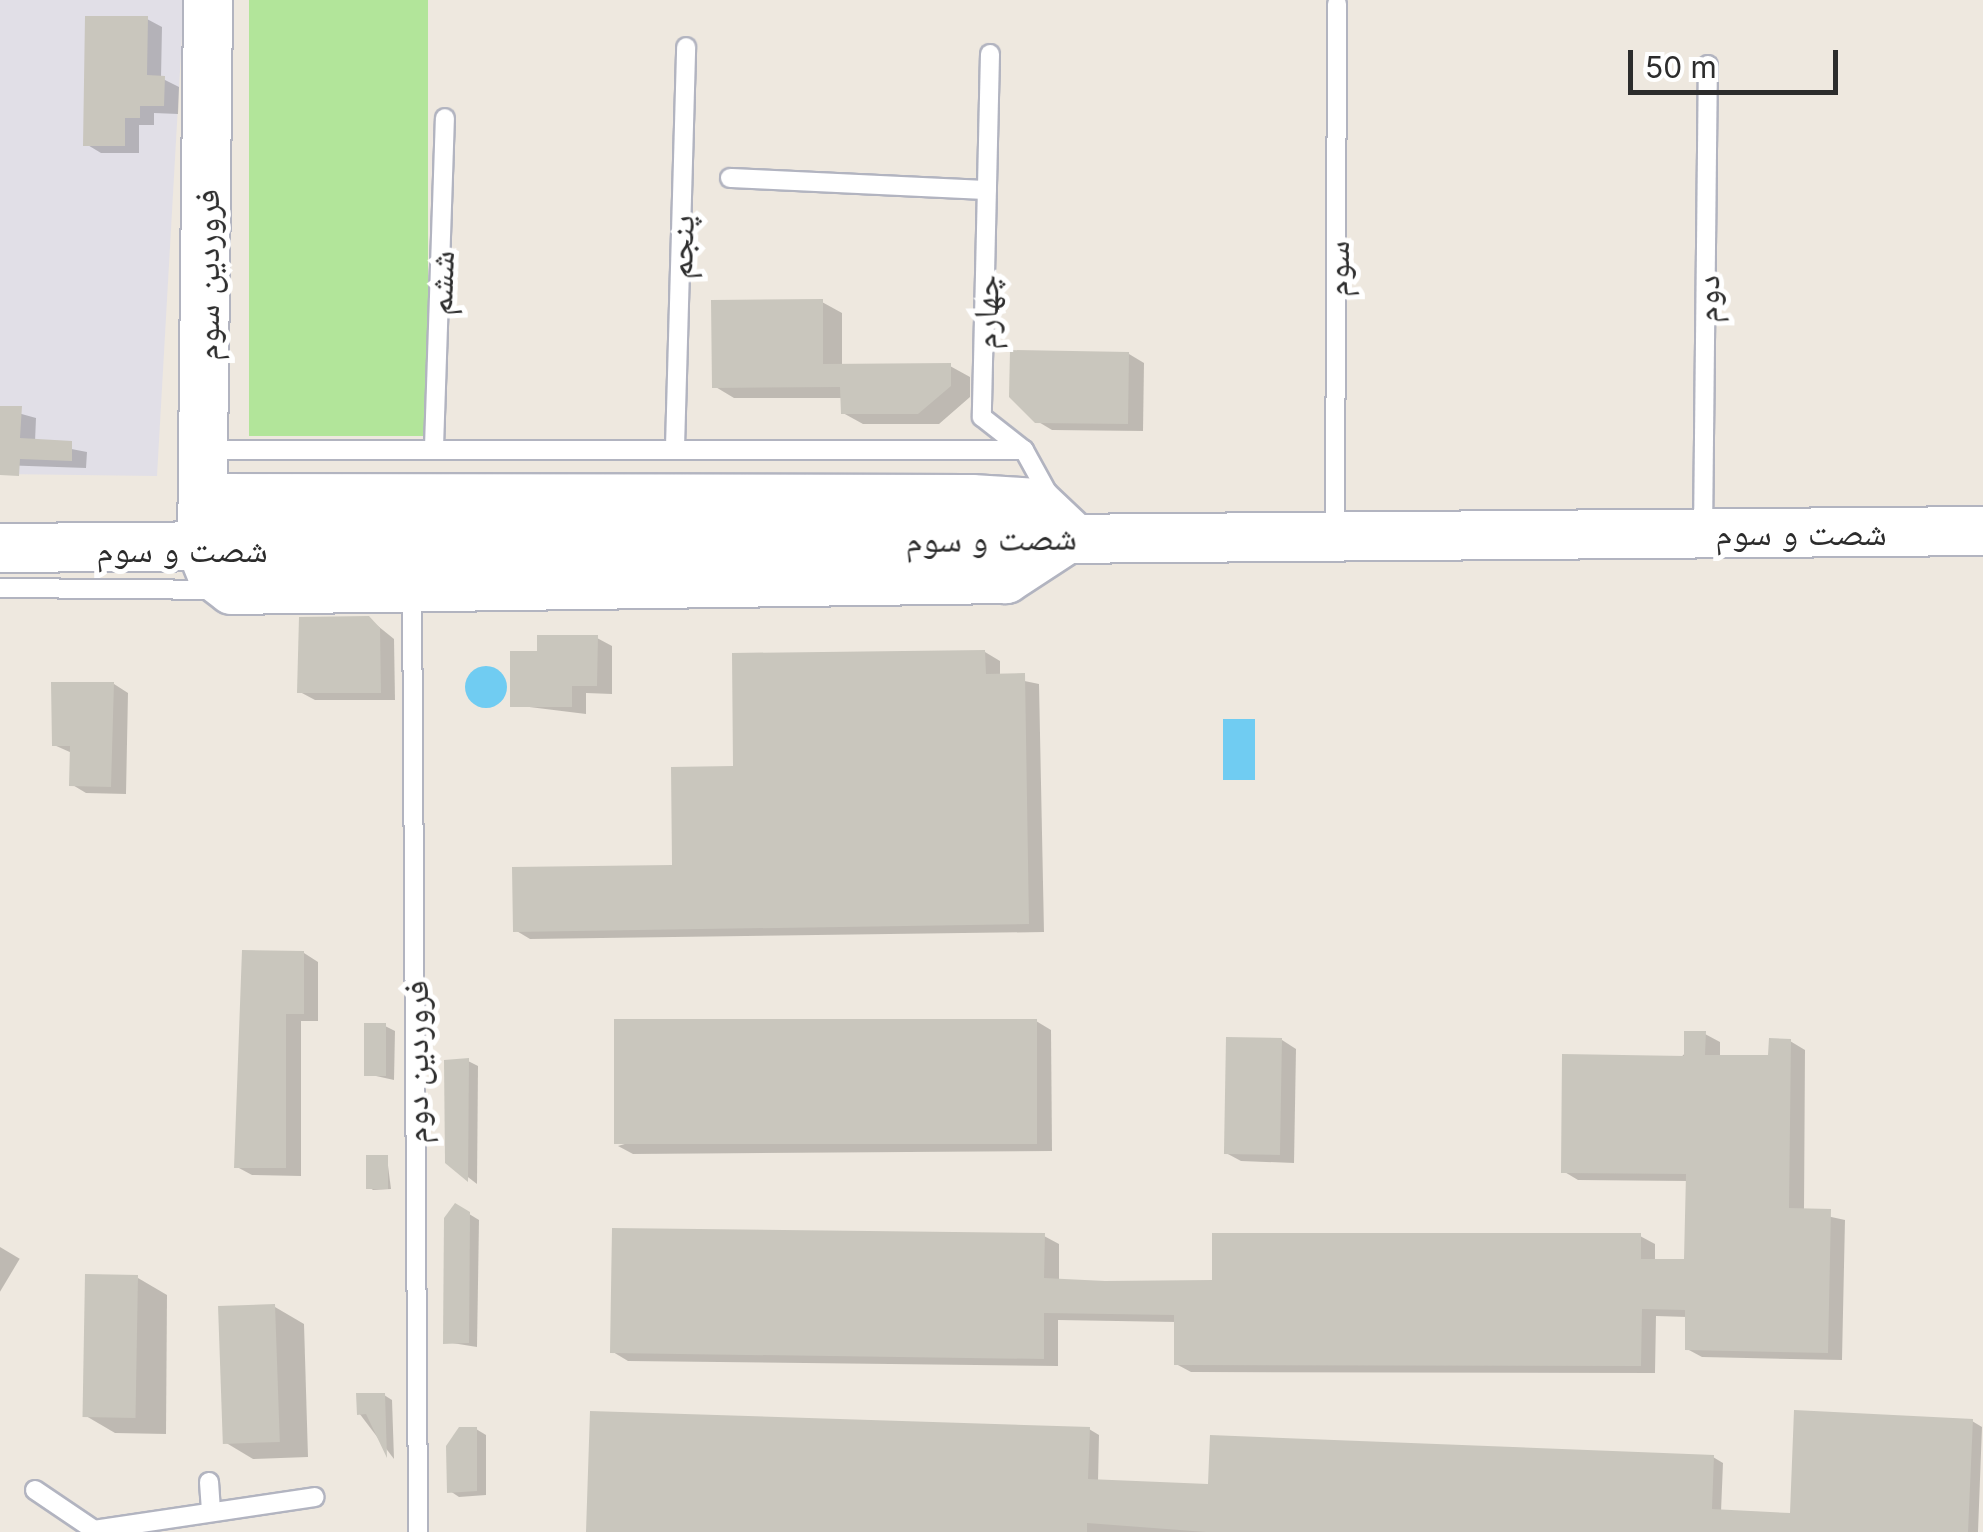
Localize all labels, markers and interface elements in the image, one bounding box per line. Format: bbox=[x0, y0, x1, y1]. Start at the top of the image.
scale bar bbox=[1633, 30, 1843, 92]
text: 50 m bbox=[1645, 49, 1717, 85]
street label: فروردین سوم bbox=[185, 189, 227, 361]
street label: پنجم bbox=[658, 214, 702, 280]
street label: سوم bbox=[1315, 241, 1357, 297]
street label: ششم bbox=[418, 250, 462, 316]
street label: چهارم bbox=[963, 274, 1007, 350]
street label: دوم bbox=[1685, 275, 1727, 323]
street label: شصت و سوم bbox=[1715, 511, 1887, 553]
street label: شصت و سوم bbox=[905, 516, 1077, 560]
street label: شصت و سوم bbox=[96, 528, 268, 570]
street label: فروردین دوم bbox=[394, 980, 436, 1144]

